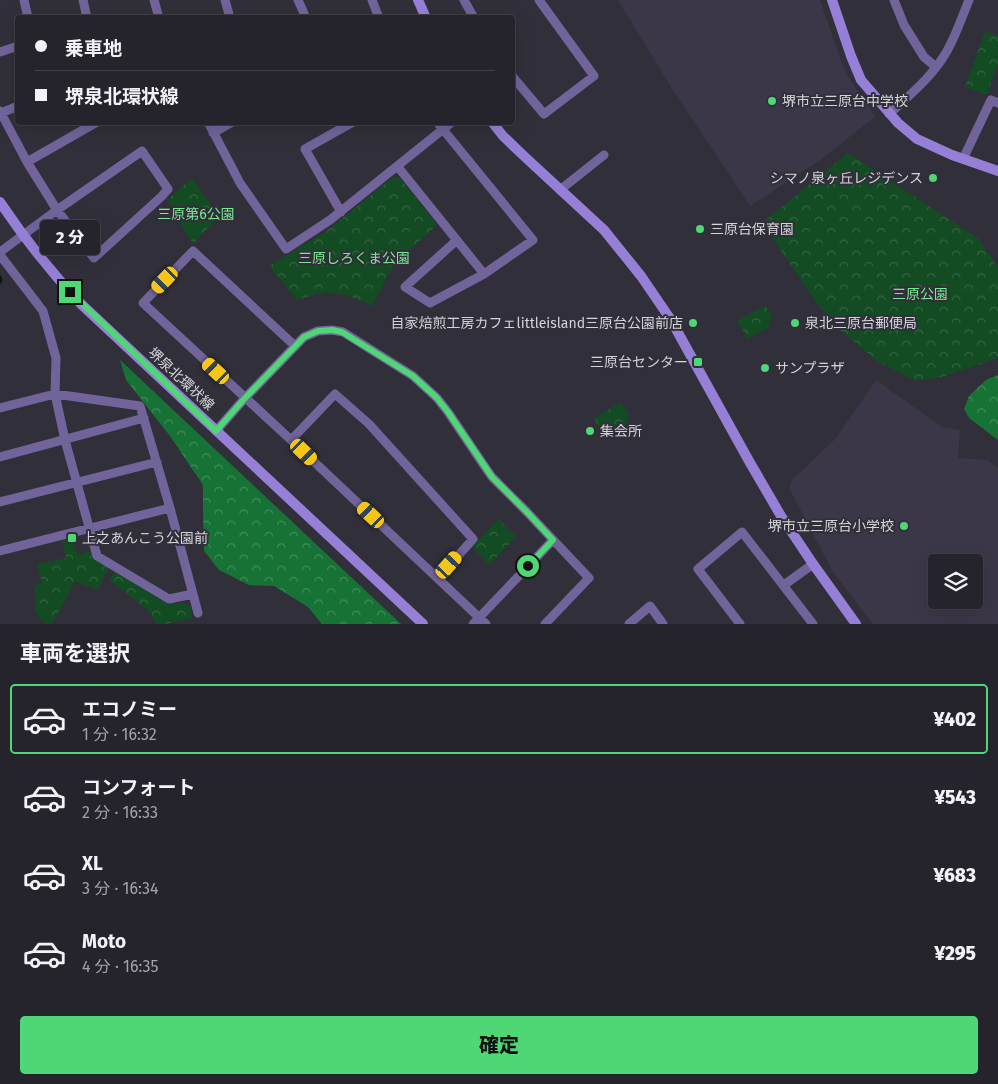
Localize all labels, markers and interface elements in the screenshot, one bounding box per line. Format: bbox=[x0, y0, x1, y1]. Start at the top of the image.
text: 乗車地 bbox=[65, 37, 122, 60]
text: 堺泉北環状線 bbox=[65, 85, 179, 108]
place label: 堺市立三原台中学校 bbox=[782, 93, 908, 110]
marker: 堺市立三原台中学校 bbox=[766, 95, 778, 107]
place label: シマノ泉ヶ丘レジデンス bbox=[770, 170, 923, 187]
marker: シマノ泉ヶ丘レジデンス bbox=[927, 172, 939, 184]
park label: 三原第6公園 bbox=[157, 206, 235, 223]
callout: 2 分 bbox=[40, 220, 100, 254]
place label: 三原台保育園 bbox=[710, 221, 794, 238]
marker: 三原台保育園 bbox=[694, 223, 706, 235]
text: 2 分 bbox=[56, 228, 84, 247]
park label: 三原しろくま公園 bbox=[298, 250, 410, 267]
car bbox=[149, 264, 180, 296]
route end bbox=[59, 281, 81, 303]
park label: 三原公園 bbox=[892, 286, 948, 303]
place label: 自家焙煎工房カフェlittleisland三原台公園前店 bbox=[391, 315, 683, 332]
place label: 泉北三原台郵便局 bbox=[805, 315, 917, 332]
marker: 自家焙煎工房カフェlittleisland三原台公園前店 bbox=[687, 317, 699, 329]
marker: 泉北三原台郵便局 bbox=[789, 317, 801, 329]
street label: 堺泉北環状線 bbox=[144, 344, 218, 414]
place label: 三原台センター bbox=[590, 354, 688, 371]
car bbox=[199, 355, 232, 387]
marker: 三原台センター bbox=[692, 356, 704, 368]
place label: サンプラザ bbox=[775, 360, 845, 377]
marker: サンプラザ bbox=[759, 362, 771, 374]
place label: 集会所 bbox=[600, 423, 642, 440]
marker: 集会所 bbox=[584, 425, 596, 437]
car bbox=[287, 436, 320, 468]
car bbox=[354, 499, 387, 531]
place label: 堺市立三原台小学校 bbox=[768, 518, 894, 535]
marker: 堺市立三原台小学校 bbox=[898, 520, 910, 532]
place label: 上之あんこう公園前 bbox=[82, 530, 208, 547]
marker: 上之あんこう公園前 bbox=[66, 532, 78, 544]
car bbox=[433, 549, 464, 581]
map controls bbox=[928, 554, 983, 609]
button: layers bbox=[928, 554, 983, 609]
route start bbox=[517, 555, 539, 577]
text: 車両を選択 bbox=[20, 640, 130, 667]
icon: car bbox=[22, 697, 67, 742]
text: エコノミー bbox=[82, 698, 177, 721]
text: ¥402 bbox=[933, 708, 976, 731]
text: 1 分 · 16:32 bbox=[82, 725, 157, 744]
icon: car bbox=[22, 775, 67, 820]
text: コンフォート bbox=[82, 776, 195, 799]
text: ¥543 bbox=[934, 786, 976, 809]
text: 2 分 · 16:33 bbox=[82, 803, 158, 822]
text: XL bbox=[82, 852, 103, 875]
icon: car bbox=[22, 853, 67, 898]
text: ¥683 bbox=[933, 864, 976, 887]
text: 3 分 · 16:34 bbox=[82, 879, 158, 898]
text: Moto bbox=[82, 930, 126, 953]
icon: car bbox=[22, 931, 67, 976]
text: ¥295 bbox=[934, 942, 976, 965]
text: 4 分 · 16:35 bbox=[82, 957, 159, 976]
button: 確定 bbox=[20, 1016, 978, 1074]

